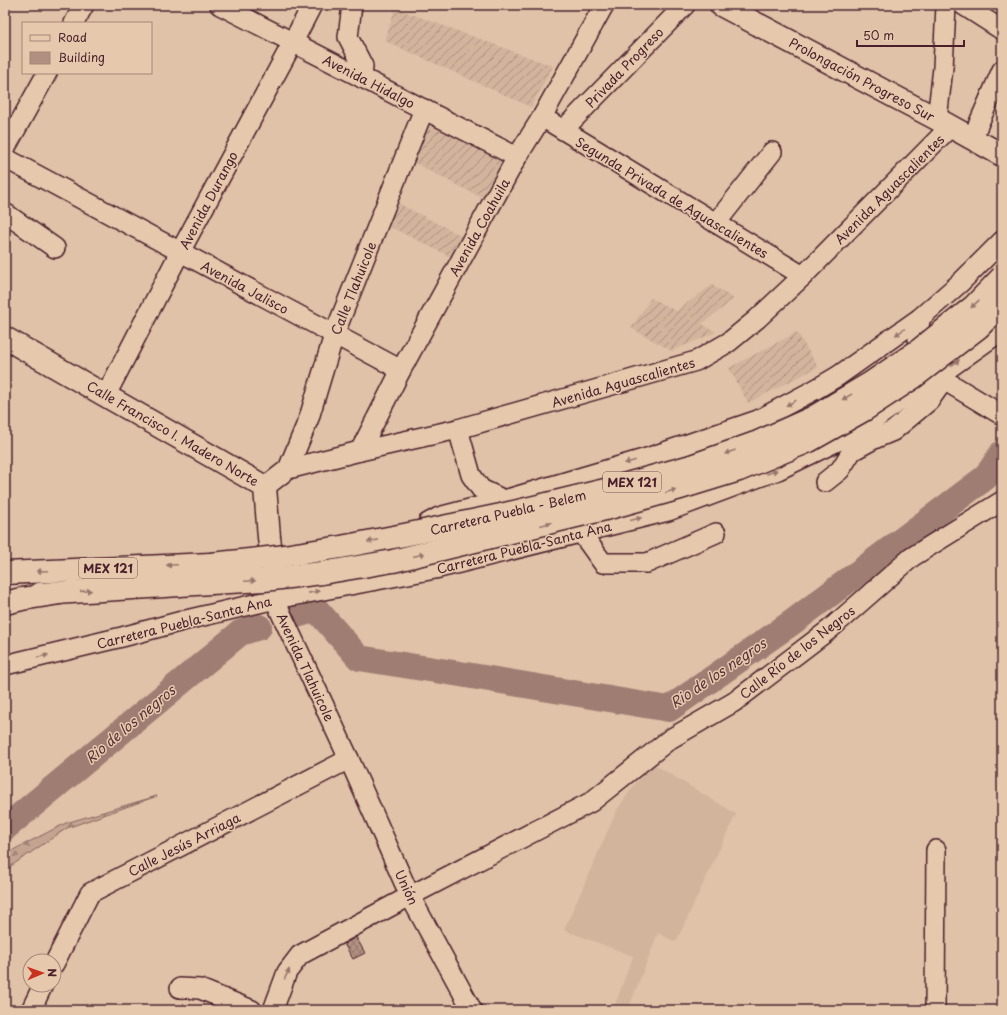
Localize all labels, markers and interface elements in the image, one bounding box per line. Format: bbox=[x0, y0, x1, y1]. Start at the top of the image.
legend bbox=[22, 22, 152, 74]
scale bar bbox=[857, 22, 964, 48]
street label: Privada Progreso bbox=[581, 23, 667, 111]
text: 50 m bbox=[863, 26, 894, 44]
text: Road bbox=[58, 28, 87, 46]
street label: Prolongación Progreso Sur bbox=[786, 32, 939, 126]
text: Building bbox=[58, 48, 105, 66]
street label: Avenida Hidalgo bbox=[320, 50, 418, 112]
street label: Avenida Aguascalientes bbox=[830, 130, 948, 248]
street label: Segunda Privada de Aguascalientes bbox=[572, 132, 772, 262]
street label: Avenida Durango bbox=[174, 148, 242, 252]
street label: Avenida Coahuila bbox=[444, 174, 514, 280]
street label: Calle Tlahuicole bbox=[326, 238, 380, 338]
street label: Avenida Jalisco bbox=[198, 256, 292, 318]
one-way arrow bbox=[970, 300, 980, 309]
one-way arrow bbox=[895, 328, 905, 336]
street label: Avenida Aguascalientes bbox=[549, 352, 697, 412]
one-way arrow bbox=[950, 359, 960, 367]
street label: Calle Francisco I. Madero Norte bbox=[83, 376, 263, 490]
one-way arrow bbox=[841, 394, 853, 401]
one-way arrow bbox=[785, 399, 797, 406]
one-way arrow bbox=[723, 450, 735, 456]
one-way arrow bbox=[624, 459, 636, 465]
one-way arrow bbox=[766, 469, 778, 475]
road number: MEX 121 bbox=[603, 472, 661, 492]
street label: Carretera Puebla - Belem bbox=[428, 485, 588, 539]
one-way arrow bbox=[665, 487, 678, 493]
street label: Carretera Puebla-Santa Ana bbox=[435, 516, 614, 578]
one-way arrow bbox=[630, 516, 642, 522]
one-way arrow bbox=[539, 520, 552, 526]
one-way arrow bbox=[367, 538, 379, 544]
one-way arrow bbox=[413, 551, 426, 557]
road number: MEX 121 bbox=[79, 558, 137, 578]
one-way arrow bbox=[166, 562, 178, 569]
one-way arrow bbox=[36, 568, 48, 575]
one-way arrow bbox=[244, 577, 256, 584]
one-way arrow bbox=[80, 588, 93, 594]
one-way arrow bbox=[308, 588, 320, 594]
street label: Carretera Puebla-Santa Ana bbox=[95, 591, 274, 653]
street label: Calle Río de los Negros bbox=[735, 601, 859, 703]
street label: Avenida Tlahuicole bbox=[273, 610, 339, 724]
water label: Rio de los negros bbox=[666, 632, 772, 713]
one-way arrow bbox=[37, 652, 49, 658]
water label: Rio de los negros bbox=[80, 679, 181, 768]
street label: Calle Jesús Arriaga bbox=[125, 807, 244, 880]
street label: Unión bbox=[391, 866, 423, 908]
north arrow bbox=[22, 953, 62, 993]
text: N bbox=[44, 968, 61, 978]
one-way arrow bbox=[284, 968, 290, 980]

